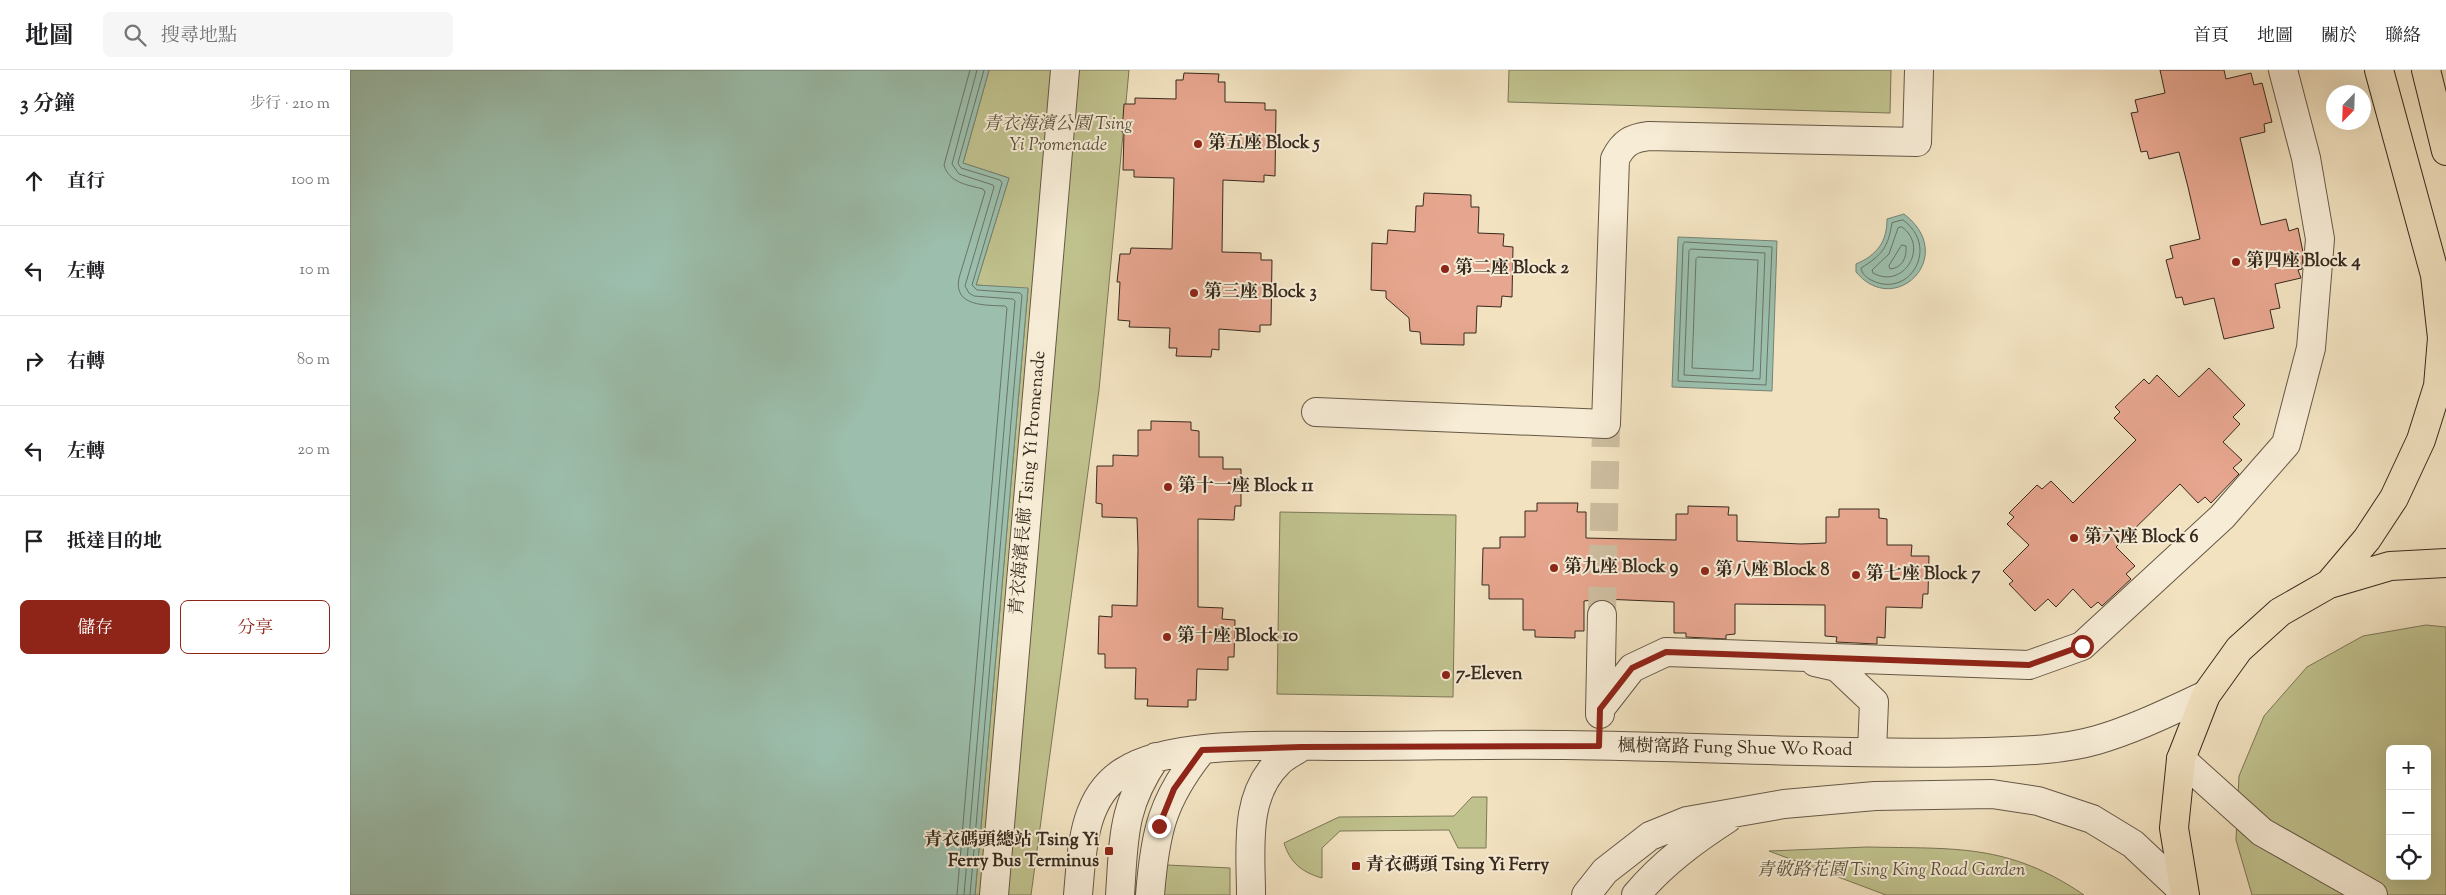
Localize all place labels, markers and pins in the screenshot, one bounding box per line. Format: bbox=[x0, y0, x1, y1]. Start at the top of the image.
place label: 第五座 Block 5 bbox=[1208, 131, 1320, 157]
marker: 第五座 Block 5 bbox=[1192, 138, 1204, 150]
place label: 第四座 Block 4 bbox=[2246, 249, 2361, 275]
place label: 第二座 Block 2 bbox=[1455, 256, 1569, 282]
marker: 第四座 Block 4 bbox=[2230, 256, 2242, 268]
marker: 第二座 Block 2 bbox=[1439, 263, 1451, 275]
place label: 第三座 Block 3 bbox=[1204, 280, 1317, 306]
marker: 第三座 Block 3 bbox=[1188, 287, 1200, 299]
place label: 第十一座 Block 11 bbox=[1178, 474, 1315, 500]
marker: 第十一座 Block 11 bbox=[1162, 481, 1174, 493]
place label: 第六座 Block 6 bbox=[2084, 525, 2198, 551]
marker: 第六座 Block 6 bbox=[2068, 532, 2080, 544]
place label: 第九座 Block 9 bbox=[1564, 555, 1678, 581]
place label: 第八座 Block 8 bbox=[1715, 558, 1829, 584]
marker: 第九座 Block 9 bbox=[1548, 562, 1560, 574]
place label: 第七座 Block 7 bbox=[1866, 562, 1981, 588]
marker: 第八座 Block 8 bbox=[1699, 565, 1711, 577]
marker: 第七座 Block 7 bbox=[1850, 569, 1862, 581]
place label: 第十座 Block 10 bbox=[1177, 624, 1298, 650]
marker: 第十座 Block 10 bbox=[1161, 631, 1173, 643]
place label: 7-Eleven bbox=[1456, 662, 1523, 688]
marker: 7-Eleven bbox=[1440, 669, 1452, 681]
place label: 青衣碼頭總站 Tsing Yi Ferry Bus Terminus bbox=[924, 828, 1100, 875]
marker: 青衣碼頭總站 Tsing Yi Ferry Bus Terminus bbox=[1103, 845, 1115, 857]
place label: 青衣碼頭 Tsing Yi Ferry bbox=[1366, 853, 1549, 879]
marker: 青衣碼頭 Tsing Yi Ferry bbox=[1350, 860, 1362, 872]

